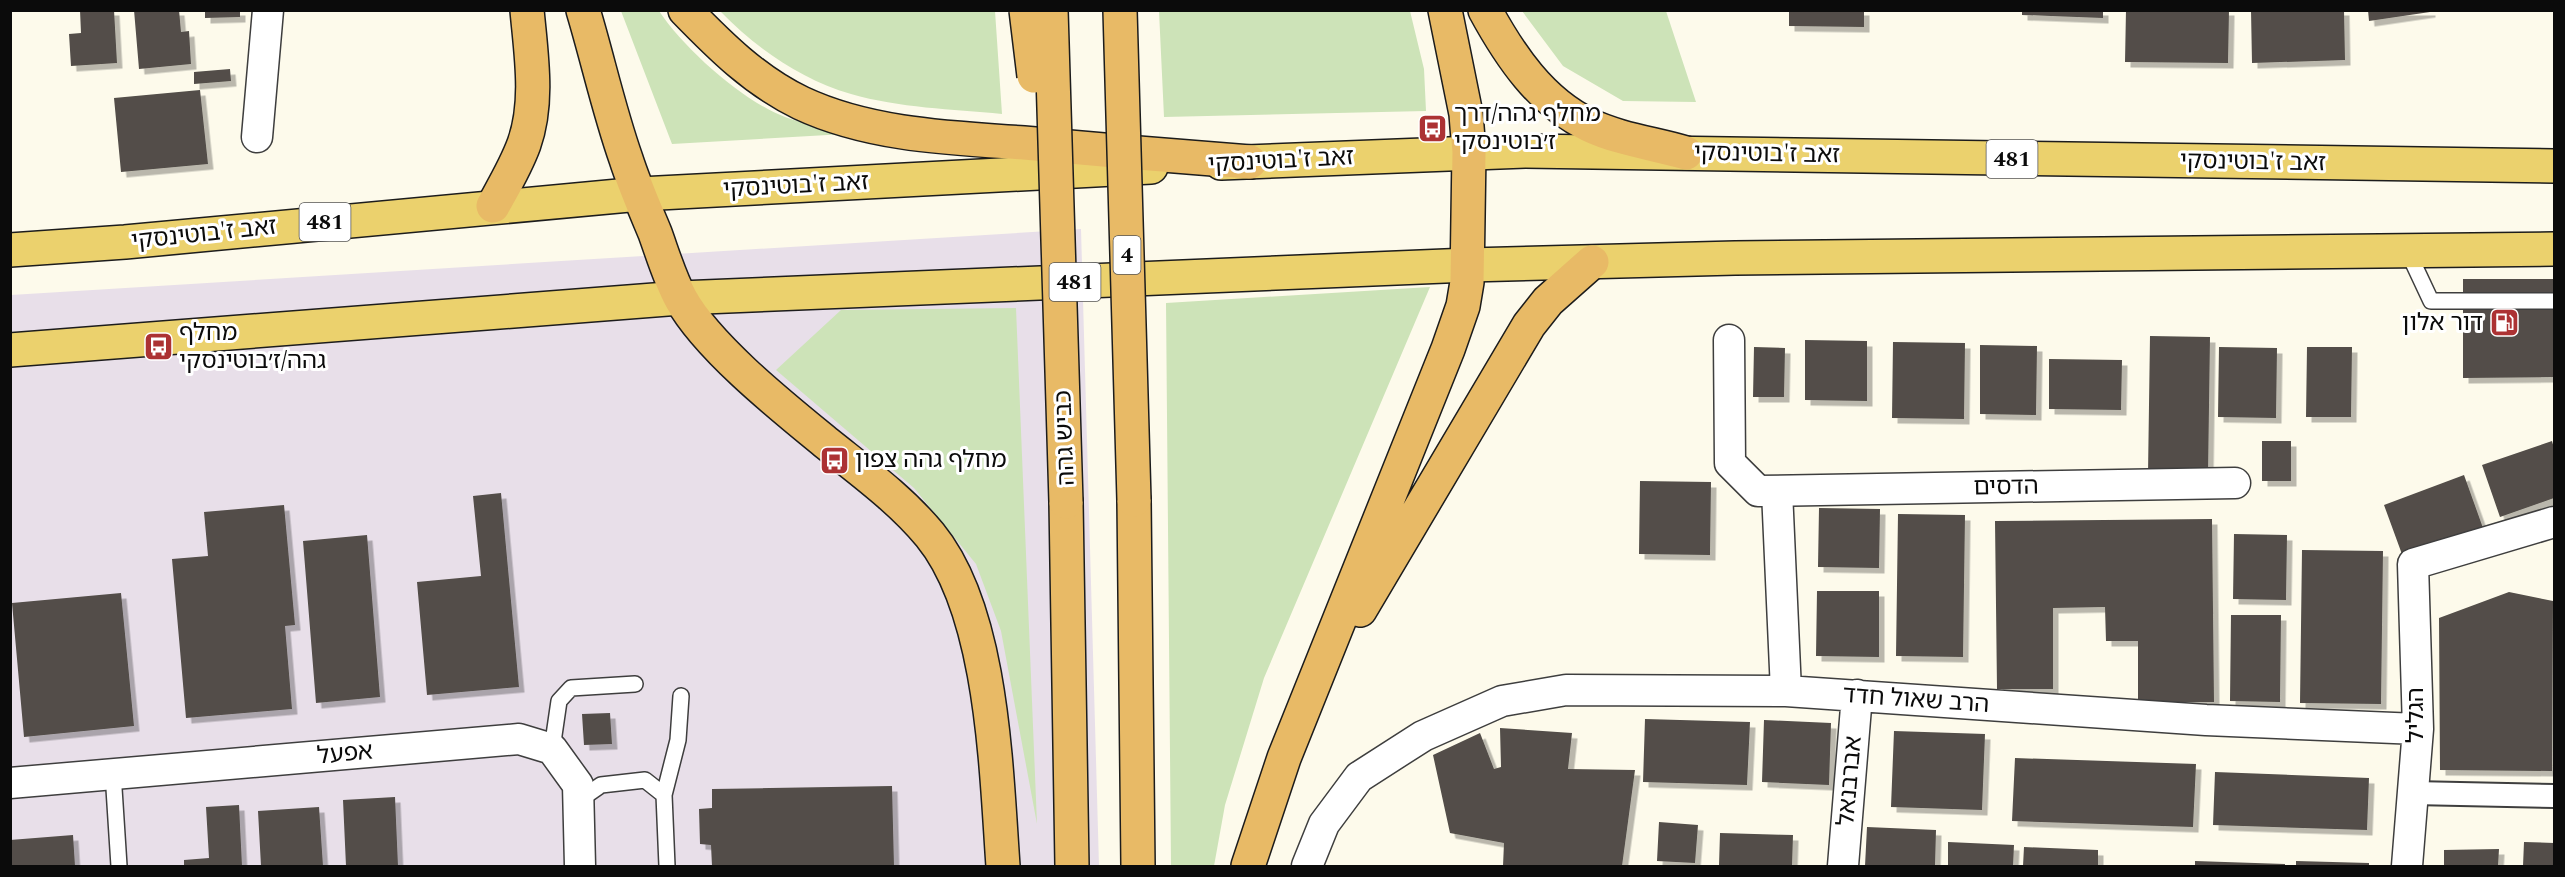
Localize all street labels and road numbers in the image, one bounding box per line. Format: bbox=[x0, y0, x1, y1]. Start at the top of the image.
street label: זאב ז'בוטינסקי bbox=[1694, 135, 1841, 173]
street label: זאב ז'בוטינסקי bbox=[1207, 139, 1355, 183]
road number: 481 bbox=[1986, 140, 2038, 178]
street label: זאב ז'בוטינסקי bbox=[2180, 143, 2327, 181]
street label: זאב ז'בוטינסקי bbox=[722, 164, 870, 208]
road number: 481 bbox=[300, 203, 350, 241]
street label: זאב ז'בוטינסקי bbox=[129, 208, 279, 260]
road number: 4 bbox=[1114, 236, 1140, 274]
road number: 481 bbox=[1050, 263, 1100, 301]
street label: כביש גהה bbox=[1045, 390, 1085, 486]
street label: הדסים bbox=[1973, 468, 2039, 506]
street label: הרב שאול חדד bbox=[1842, 677, 1990, 723]
street label: הגליל bbox=[2398, 687, 2434, 743]
street label: אפעל bbox=[316, 734, 374, 774]
street label: אברבנאל bbox=[1828, 734, 1872, 828]

